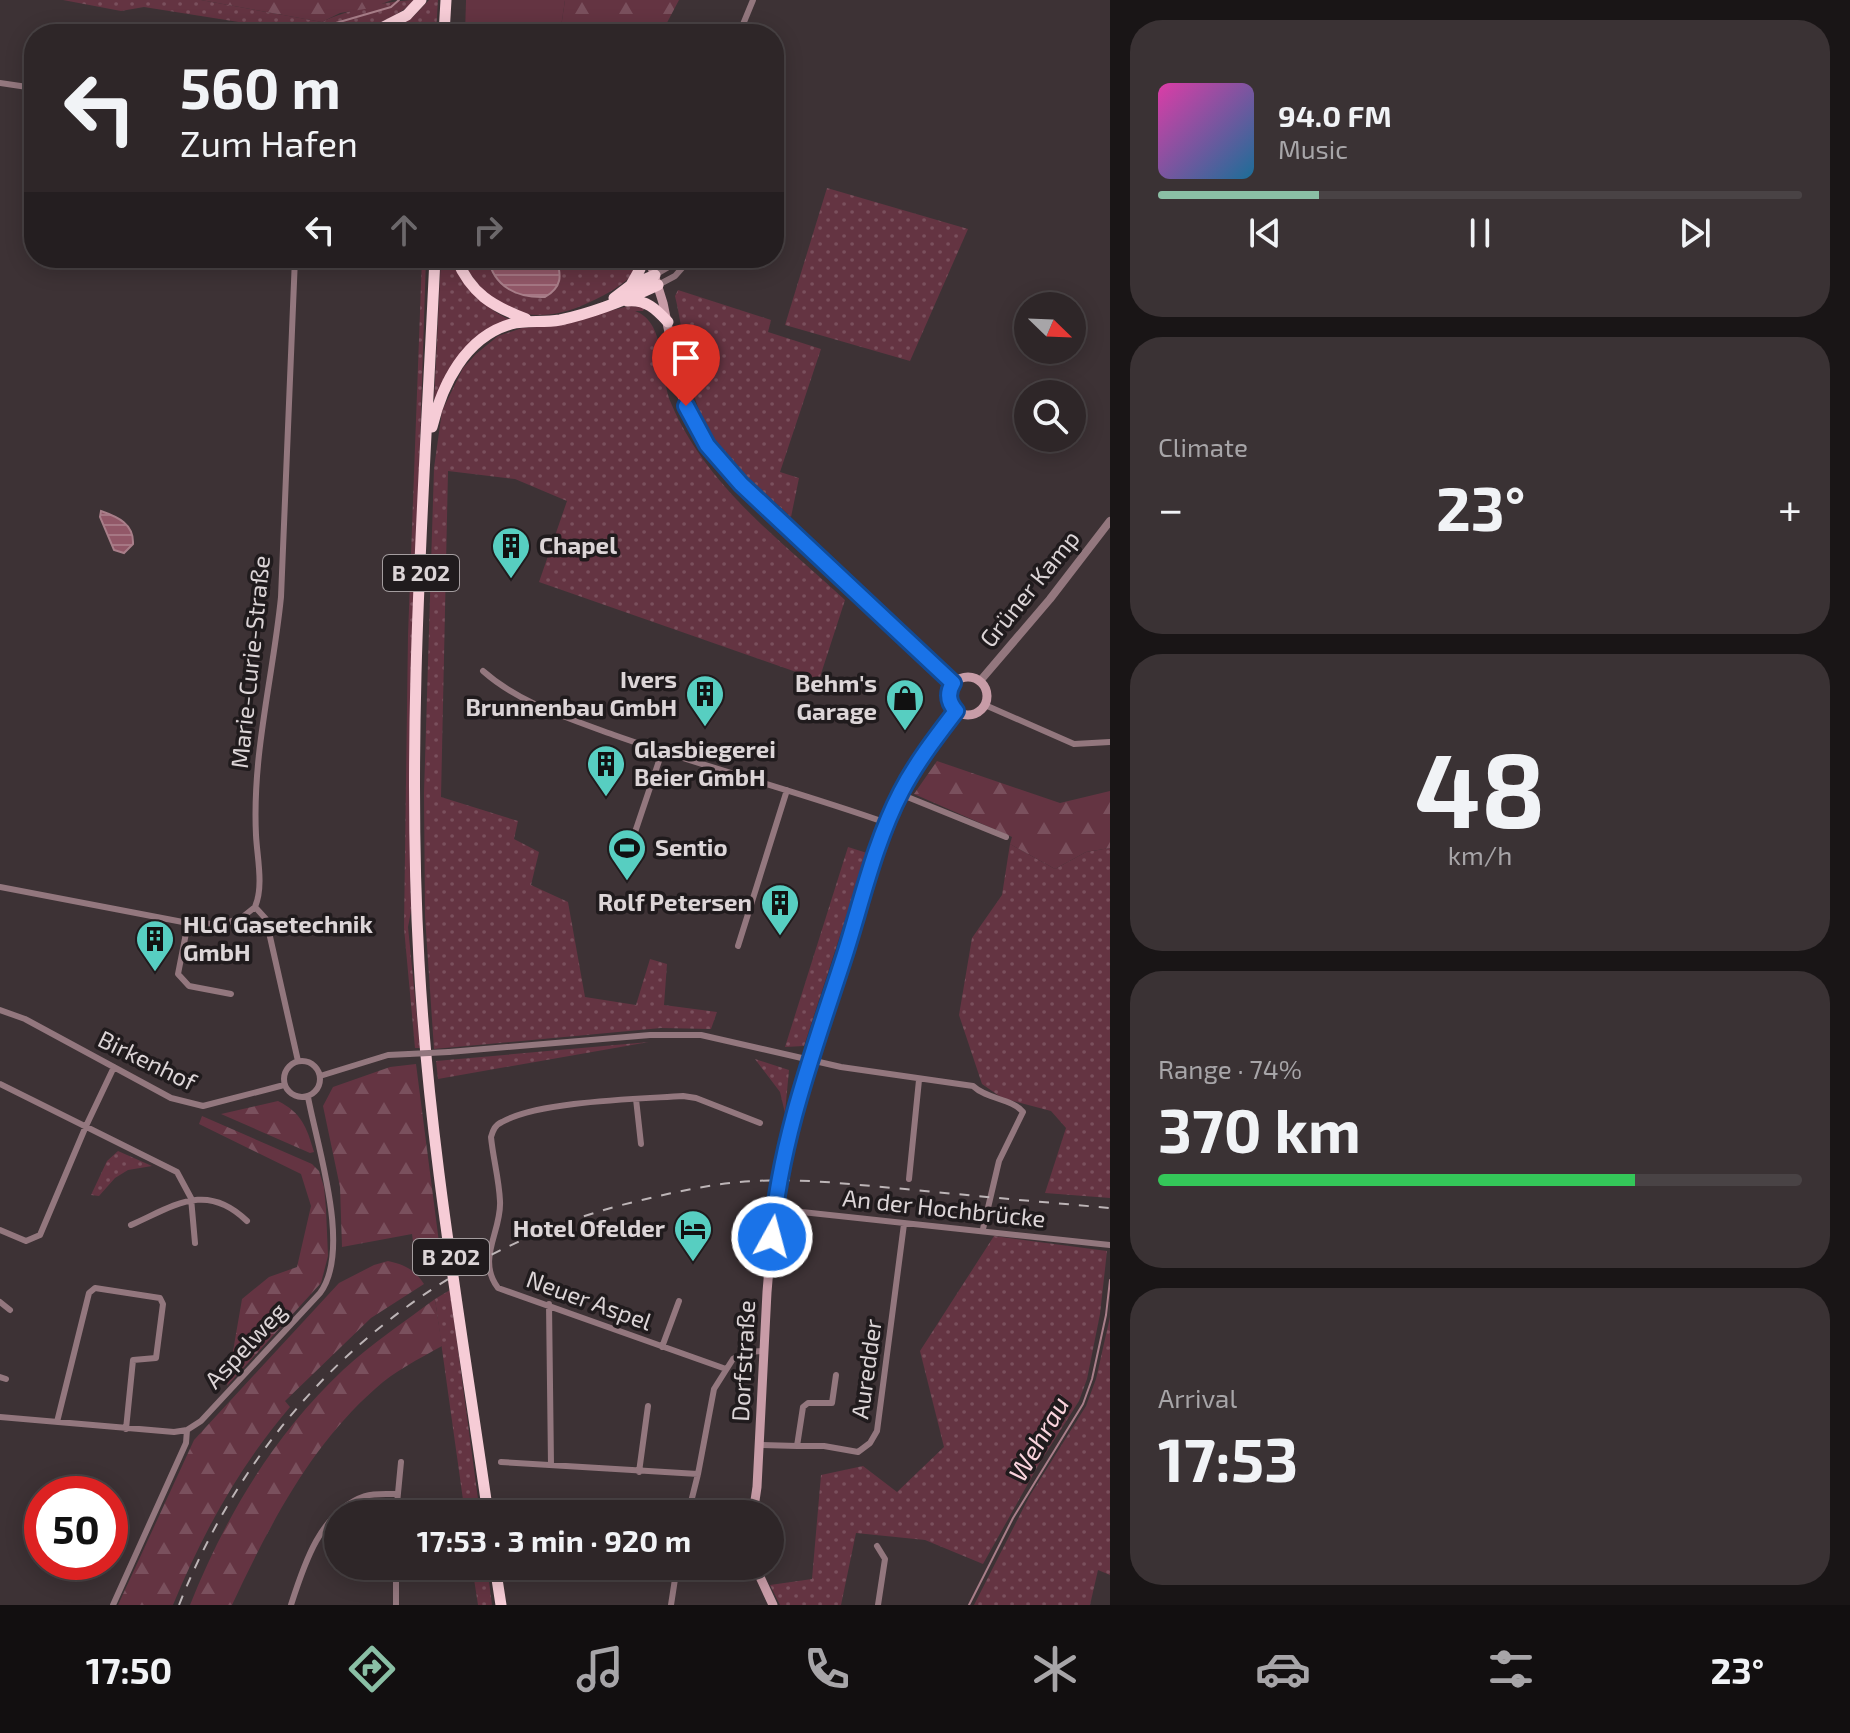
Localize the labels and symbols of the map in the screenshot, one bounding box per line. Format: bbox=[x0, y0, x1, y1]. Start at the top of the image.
north arrow bbox=[1014, 292, 1086, 364]
pin bbox=[652, 324, 720, 406]
street label: Grüner Kamp bbox=[973, 524, 1085, 652]
building icon: Chapel bbox=[490, 525, 532, 580]
place label: Chapel bbox=[539, 530, 617, 559]
street label: Marie-Curie-Straße bbox=[224, 554, 275, 770]
road number: B 202 bbox=[383, 555, 459, 591]
place label: Ivers Brunnenbau GmbH bbox=[465, 664, 677, 721]
place label: Behm's Garage bbox=[795, 668, 877, 725]
building icon: Ivers Brunnenbau GmbH bbox=[684, 673, 726, 728]
shop icon: Behm's Garage bbox=[884, 677, 926, 732]
place label: Glasbiegerei Beier GmbH bbox=[634, 734, 776, 791]
building icon: Glasbiegerei Beier GmbH bbox=[585, 743, 627, 798]
sports icon: Sentio bbox=[606, 827, 648, 882]
place label: Sentio bbox=[655, 832, 728, 861]
building icon: Rolf Petersen bbox=[759, 882, 801, 937]
place label: Rolf Petersen bbox=[598, 887, 752, 916]
place label: HLG Gasetechnik GmbH bbox=[183, 909, 373, 966]
building icon: HLG Gasetechnik GmbH bbox=[134, 918, 176, 973]
street label: Birkenhof bbox=[94, 1023, 202, 1096]
street label: An der Hochbrücke bbox=[841, 1182, 1047, 1233]
position arrow bbox=[730, 1195, 814, 1279]
hotel icon: Hotel Ofelder bbox=[672, 1208, 714, 1263]
place label: Hotel Ofelder bbox=[513, 1213, 666, 1242]
road number: B 202 bbox=[413, 1239, 489, 1275]
street label: Neuer Aspel bbox=[523, 1264, 656, 1336]
street label: Aspelweg bbox=[198, 1296, 292, 1394]
street label: Dorfstraße bbox=[725, 1299, 760, 1422]
street label: Auredder bbox=[844, 1316, 887, 1421]
water label: Wehrau bbox=[1001, 1390, 1074, 1486]
speed limit sign: 50 bbox=[24, 1476, 128, 1580]

